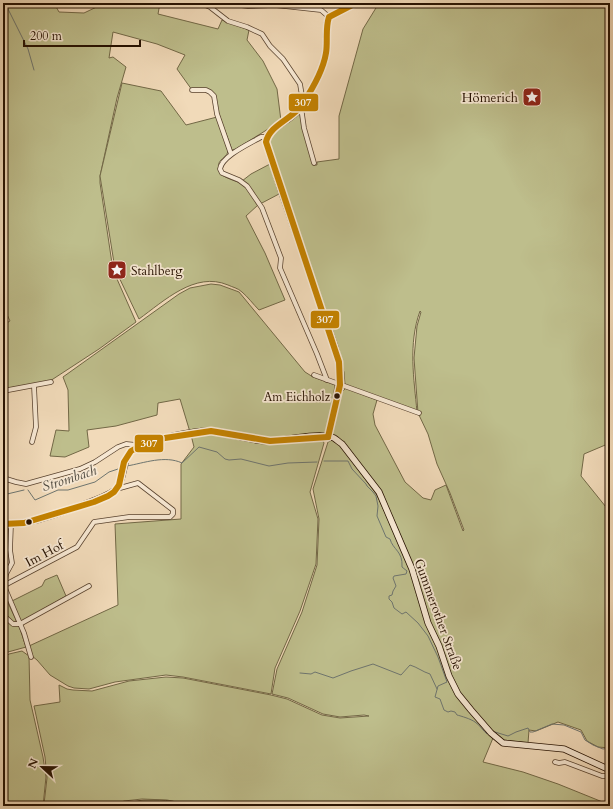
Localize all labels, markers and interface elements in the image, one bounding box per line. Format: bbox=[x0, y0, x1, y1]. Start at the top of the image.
scale bar bbox=[24, 22, 140, 48]
text: 200 m bbox=[30, 28, 63, 44]
place icon: Hömerich bbox=[521, 86, 543, 108]
place label: Hömerich bbox=[462, 89, 518, 107]
line badge: 307 bbox=[288, 93, 319, 112]
text: 307 bbox=[295, 95, 312, 110]
place icon: Stahlberg bbox=[106, 259, 128, 281]
place label: Stahlberg bbox=[131, 262, 183, 280]
line badge: 307 bbox=[310, 310, 340, 329]
text: 307 bbox=[317, 312, 334, 327]
place label: Am Eichholz bbox=[264, 389, 331, 405]
marker: Am Eichholz bbox=[332, 391, 342, 401]
line badge: 307 bbox=[134, 434, 164, 453]
text: 307 bbox=[141, 436, 158, 451]
water label: Strombach bbox=[39, 461, 99, 496]
unlabelled marker bbox=[24, 517, 34, 527]
street label: Im Hof bbox=[22, 535, 68, 571]
street label: Gummerother Straße bbox=[410, 556, 467, 673]
north arrow bbox=[22, 747, 62, 787]
text: N bbox=[24, 756, 42, 771]

